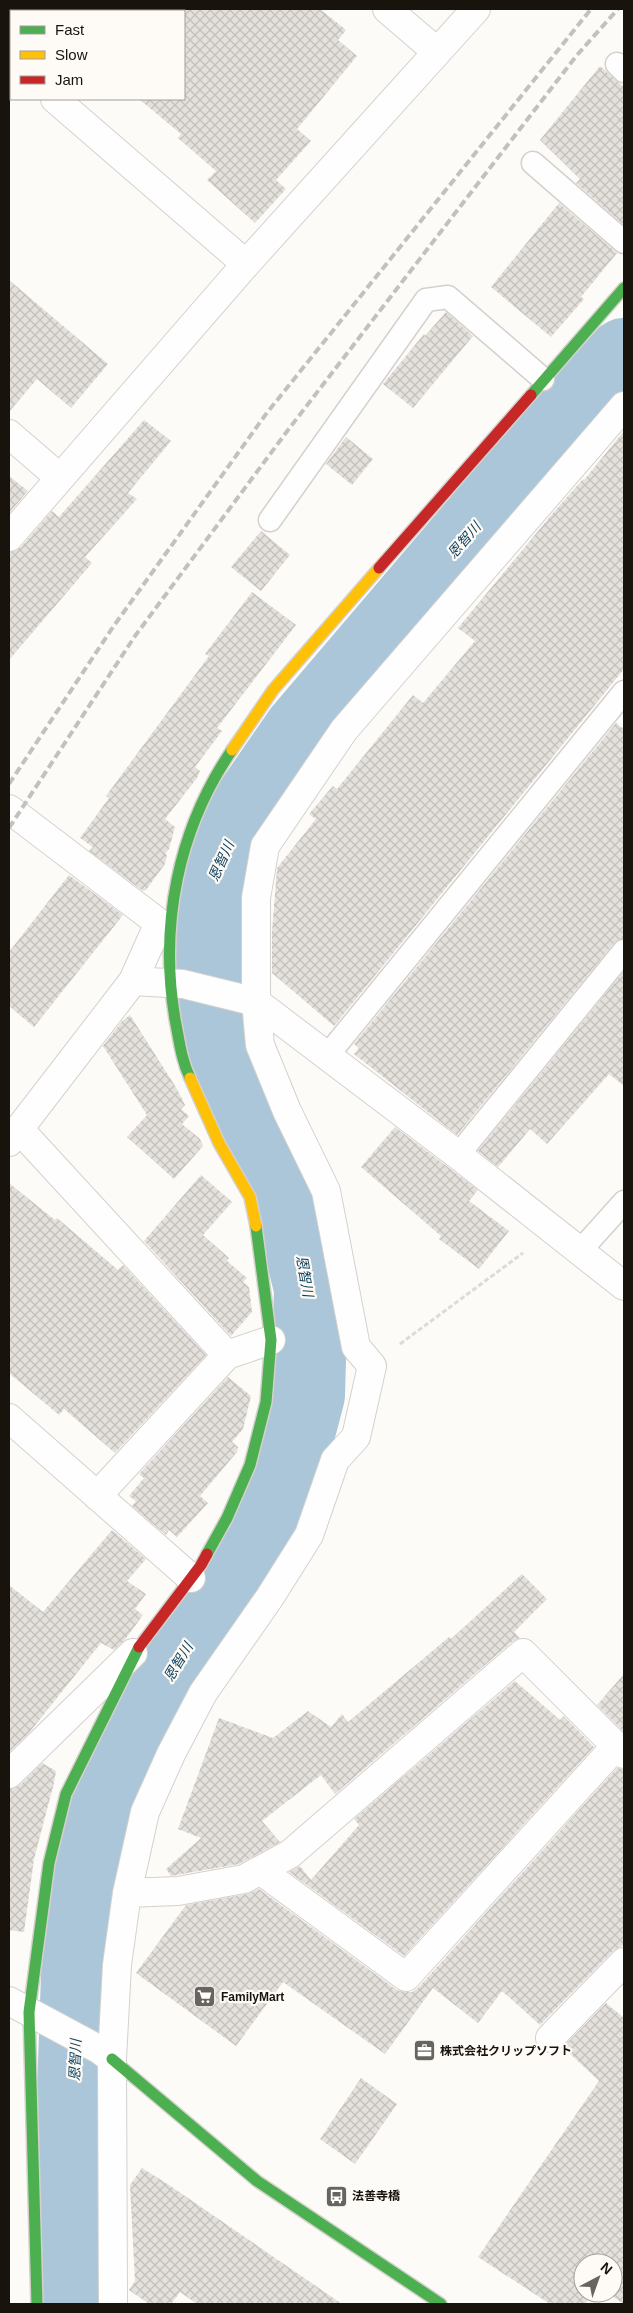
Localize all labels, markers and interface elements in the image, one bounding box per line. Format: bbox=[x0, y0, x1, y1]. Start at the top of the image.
legend bbox=[10, 10, 185, 100]
text: Fast bbox=[55, 21, 85, 38]
text: Slow bbox=[55, 46, 88, 63]
text: Jam bbox=[55, 71, 83, 88]
water label: 恩智川 bbox=[444, 517, 485, 561]
water label: 恩智川 bbox=[205, 837, 238, 883]
water label: 恩智川 bbox=[293, 1254, 317, 1300]
water label: 恩智川 bbox=[160, 1638, 197, 1684]
supermarket icon: FamilyMart bbox=[193, 1985, 217, 2009]
place label: FamilyMart bbox=[221, 1990, 284, 2004]
water label: 恩智川 bbox=[66, 2037, 84, 2081]
office icon: 株式会社クリップソフト bbox=[412, 2039, 436, 2063]
place label: 株式会社クリップソフト bbox=[440, 2044, 572, 2058]
bus stop icon: 法善寺橋 bbox=[324, 2184, 348, 2208]
place label: 法善寺橋 bbox=[352, 2189, 401, 2203]
north arrow bbox=[573, 2253, 623, 2303]
text: N bbox=[597, 2259, 616, 2278]

